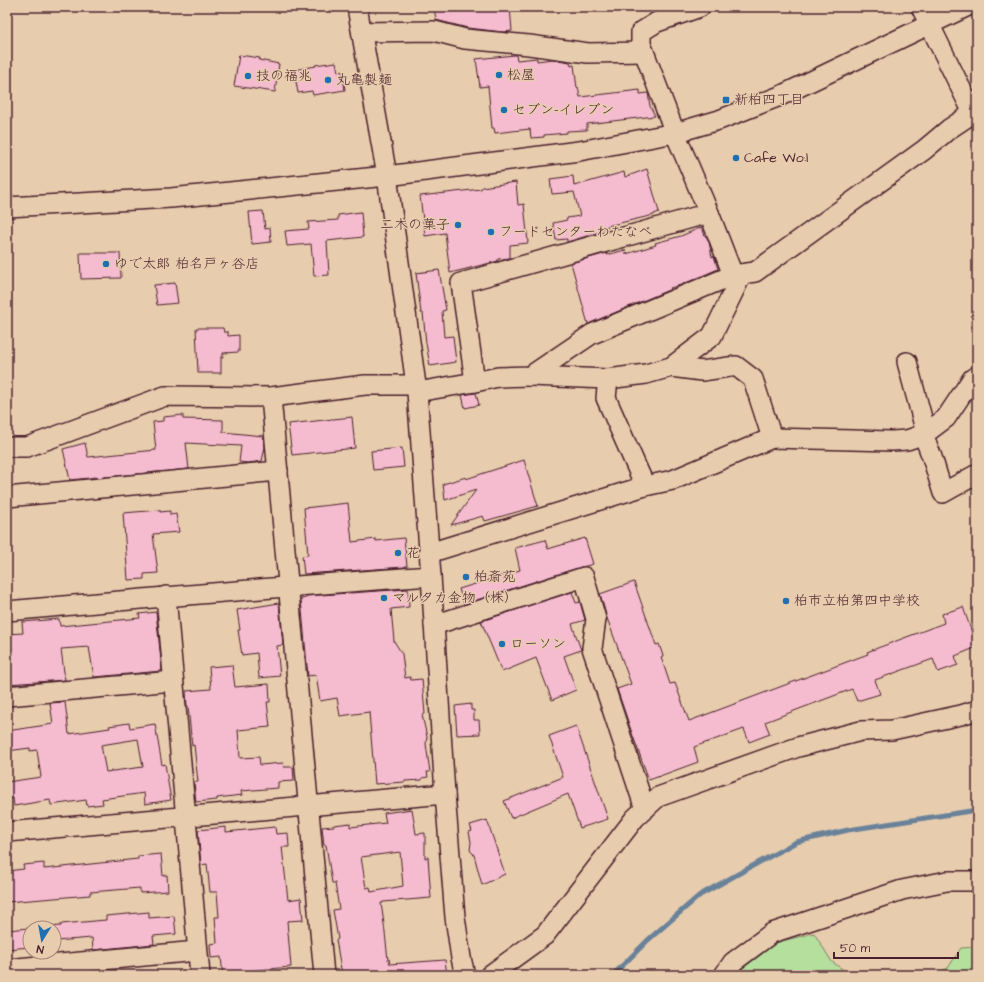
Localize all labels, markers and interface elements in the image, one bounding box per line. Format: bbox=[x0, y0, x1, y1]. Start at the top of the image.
place label: 松屋 bbox=[507, 65, 535, 85]
place label: 技の福兆 bbox=[256, 66, 312, 86]
place label: 丸亀製麺 bbox=[336, 70, 392, 90]
marker: 松屋 bbox=[494, 70, 504, 80]
marker: 技の福兆 bbox=[243, 71, 253, 81]
marker: 丸亀製麺 bbox=[323, 75, 333, 85]
place label: 新柏四丁目 bbox=[734, 90, 804, 110]
marker: 新柏四丁目 bbox=[721, 95, 731, 105]
place label: セブン-イレブン bbox=[512, 100, 614, 120]
marker: セブン-イレブン bbox=[499, 105, 509, 115]
place label: Cafe Wo:l bbox=[744, 148, 808, 168]
marker: Cafe Wo:l bbox=[731, 153, 741, 163]
place label: 二木の菓子 bbox=[380, 215, 450, 235]
marker: 二木の菓子 bbox=[453, 220, 463, 230]
place label: フードセンターわたなべ bbox=[499, 222, 652, 242]
marker: フードセンターわたなべ bbox=[486, 227, 496, 237]
place label: ゆで太郎 柏名戸ヶ谷店 bbox=[114, 254, 260, 274]
marker: ゆで太郎 柏名戸ヶ谷店 bbox=[101, 259, 111, 269]
place label: 花 bbox=[406, 543, 420, 563]
marker: 花 bbox=[393, 548, 403, 558]
place label: 柏斎苑 bbox=[474, 567, 516, 587]
marker: 柏斎苑 bbox=[461, 572, 471, 582]
place label: マルタカ金物（株） bbox=[392, 588, 518, 608]
place label: 柏市立柏第四中学校 bbox=[794, 591, 920, 611]
marker: マルタカ金物（株） bbox=[379, 593, 389, 603]
marker: 柏市立柏第四中学校 bbox=[781, 596, 791, 606]
place label: ローソン bbox=[510, 634, 566, 654]
marker: ローソン bbox=[497, 639, 507, 649]
north arrow bbox=[22, 920, 62, 960]
scale bar bbox=[834, 934, 958, 960]
text: 50 m bbox=[840, 940, 871, 957]
text: N bbox=[35, 941, 45, 957]

